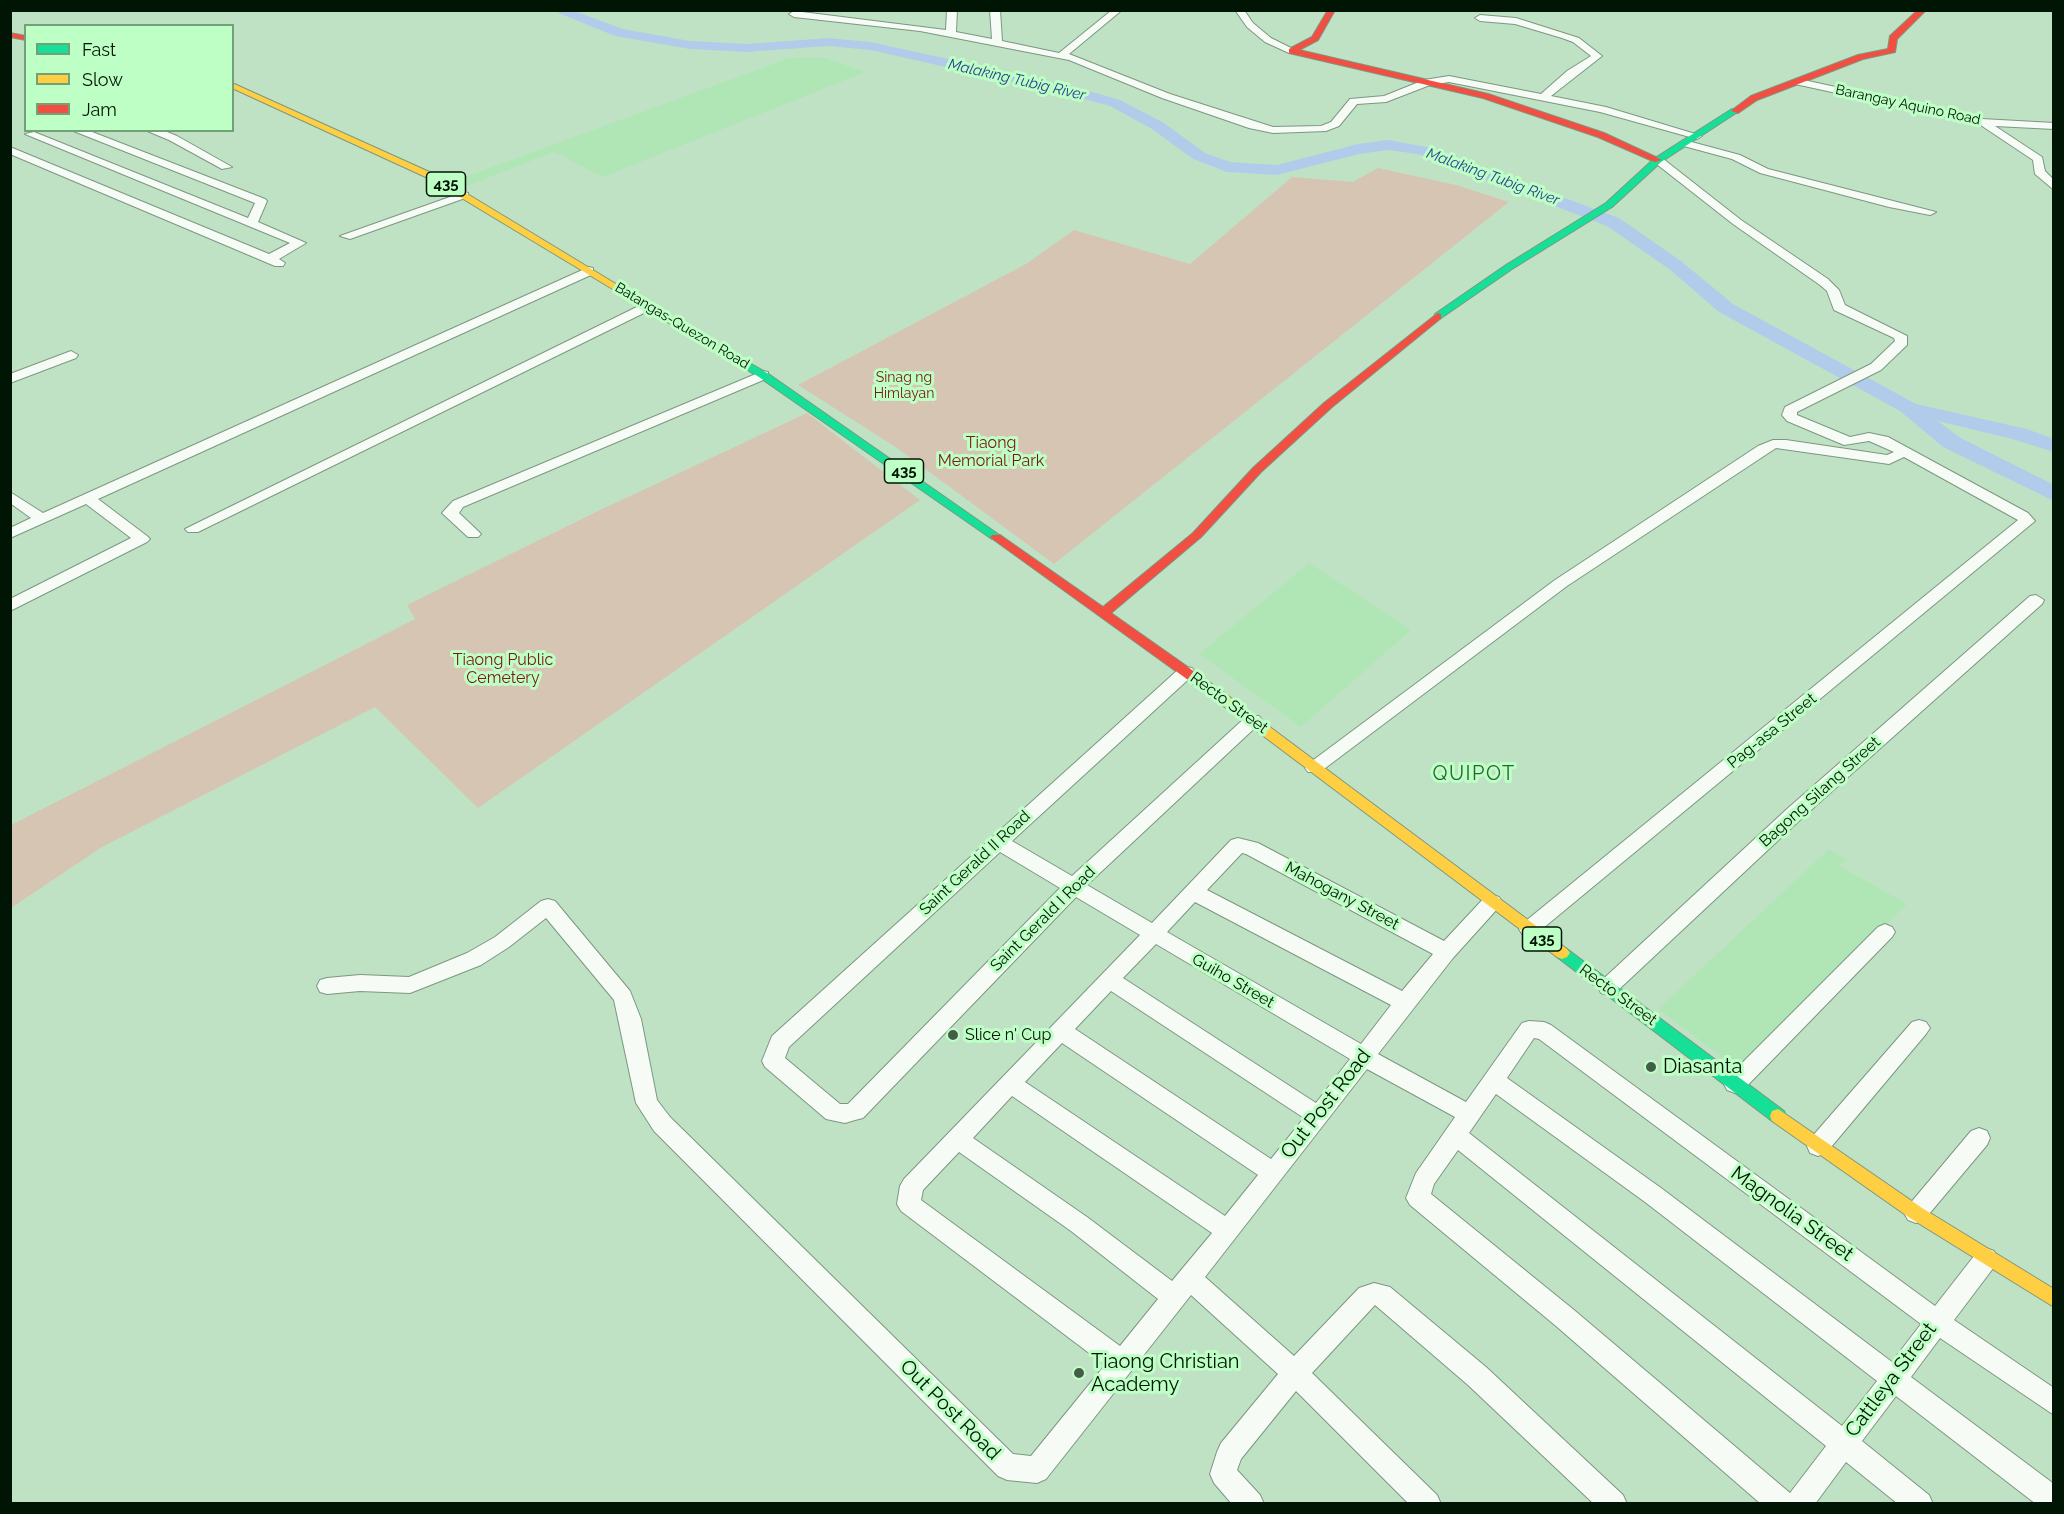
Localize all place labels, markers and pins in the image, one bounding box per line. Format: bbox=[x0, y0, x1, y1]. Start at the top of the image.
place label: Slice n' Cup bbox=[965, 1025, 1051, 1045]
marker: Slice n' Cup bbox=[946, 1028, 960, 1042]
place label: Diasanta bbox=[1663, 1055, 1742, 1079]
marker: Diasanta bbox=[1644, 1060, 1658, 1074]
place label: Tiaong Christian Academy bbox=[1091, 1350, 1240, 1397]
marker: Tiaong Christian Academy bbox=[1072, 1366, 1086, 1380]

